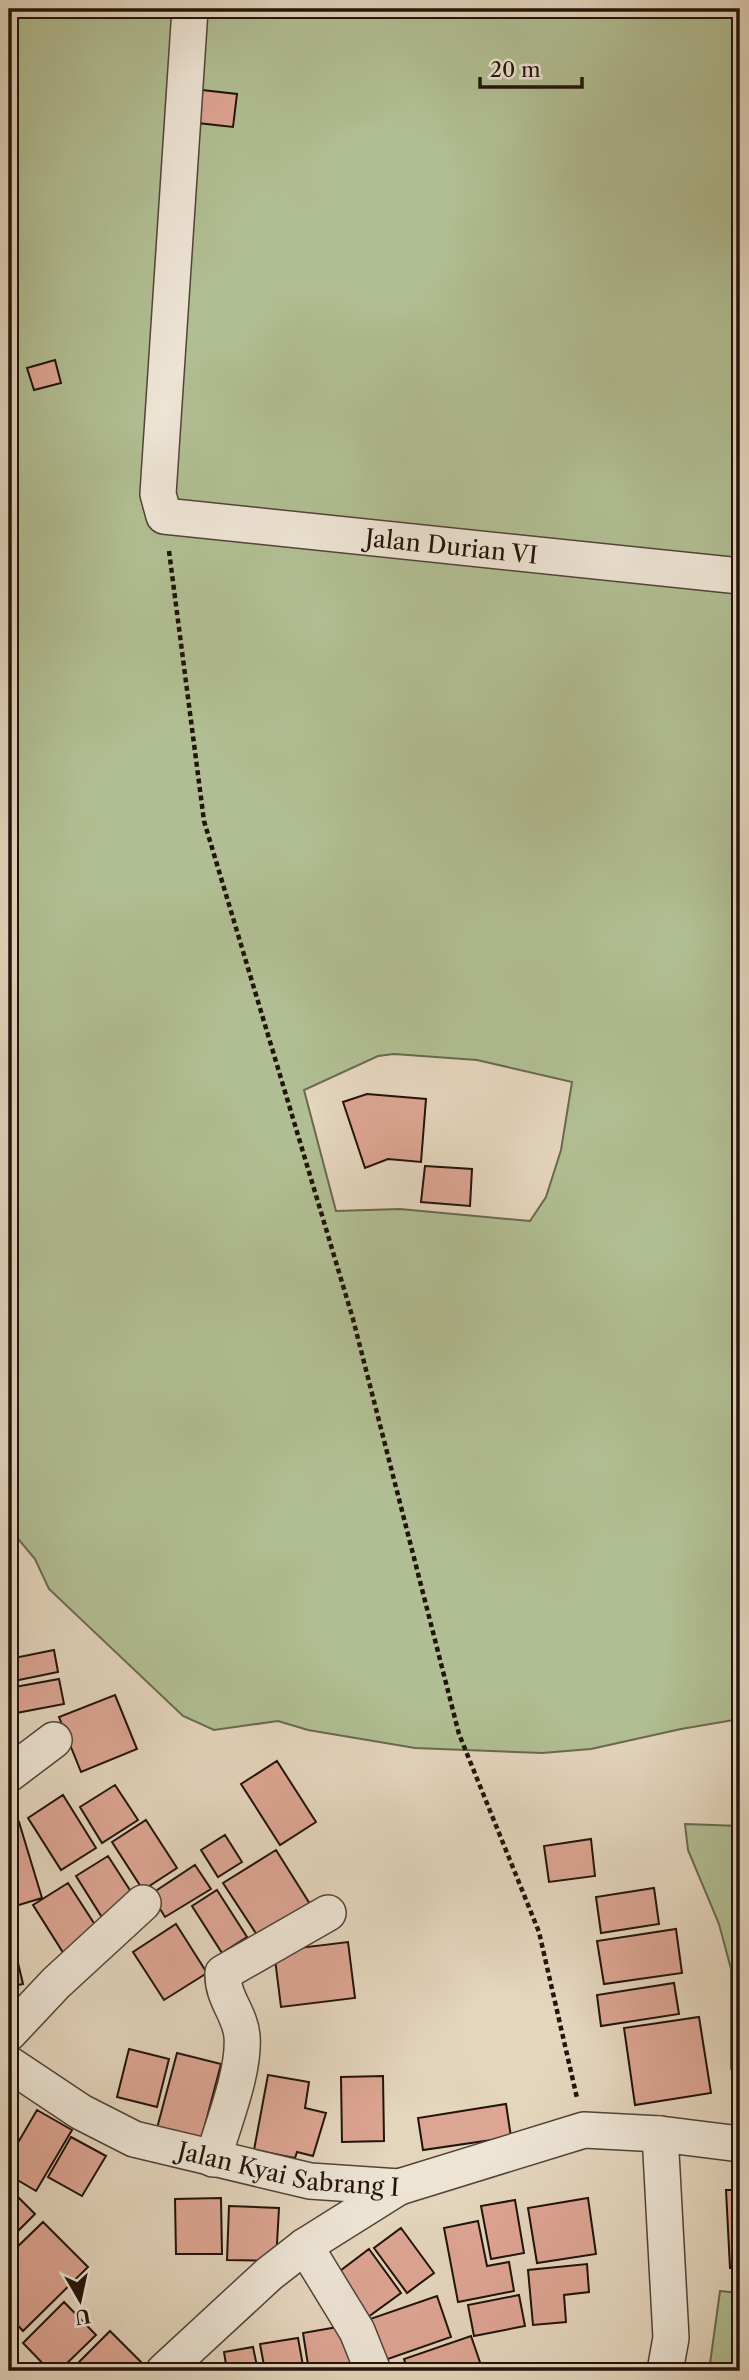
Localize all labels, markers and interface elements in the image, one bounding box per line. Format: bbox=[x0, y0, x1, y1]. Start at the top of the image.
scale bar bbox=[480, 46, 581, 90]
text: 20 m bbox=[490, 57, 541, 82]
street label: Jalan Durian VI bbox=[360, 522, 539, 569]
street label: Jalan Kyai Sabrang I bbox=[171, 2135, 400, 2201]
north arrow bbox=[46, 2264, 116, 2334]
text: U bbox=[73, 2304, 92, 2329]

